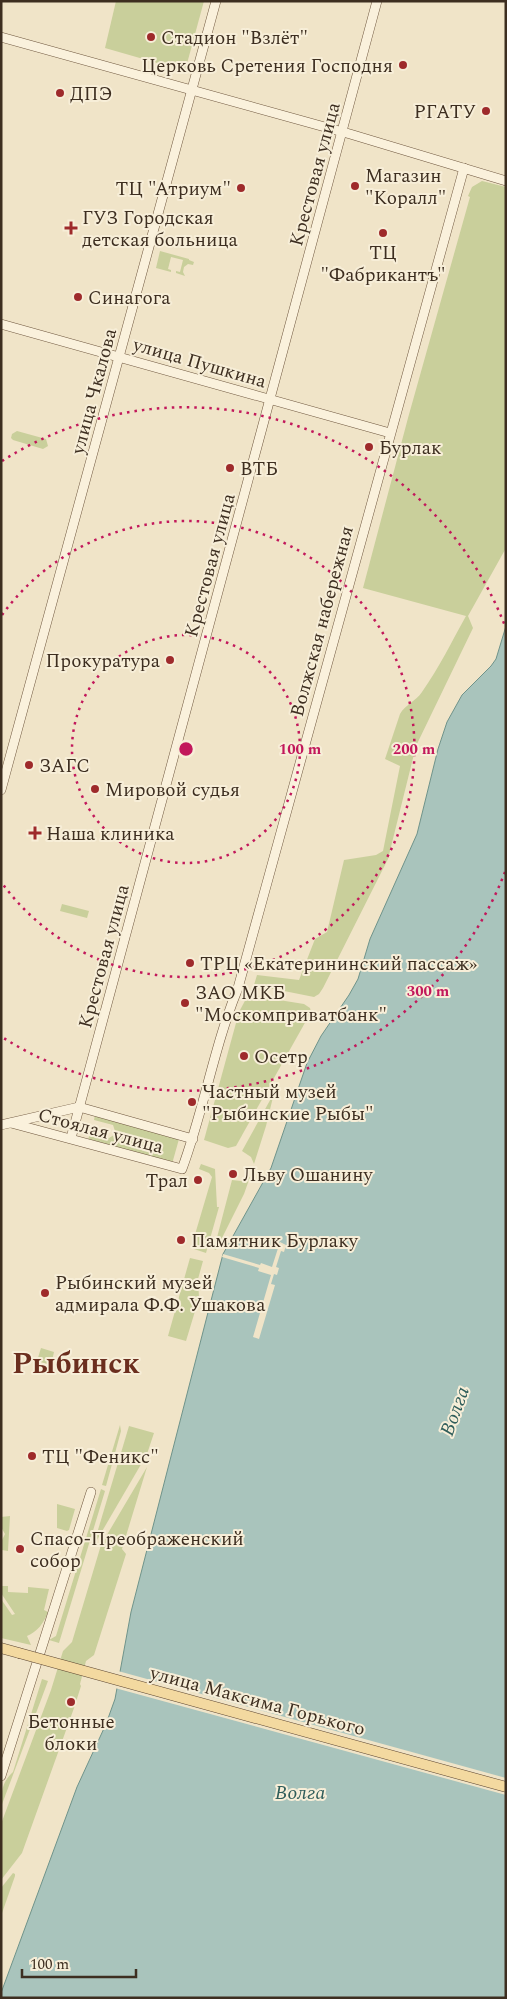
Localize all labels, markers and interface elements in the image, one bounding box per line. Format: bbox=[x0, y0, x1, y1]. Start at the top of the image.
place label: Стадион "Взлёт" bbox=[161, 24, 308, 53]
marker: Стадион "Взлёт" bbox=[145, 31, 157, 43]
place label: Церковь Сретения Господня bbox=[141, 52, 393, 81]
marker: Церковь Сретения Господня bbox=[397, 59, 409, 71]
place label: ДПЭ bbox=[70, 80, 113, 109]
marker: ДПЭ bbox=[54, 87, 66, 99]
place label: РГАТУ bbox=[414, 98, 477, 127]
street label: Крестовая улица bbox=[282, 99, 349, 250]
marker: РГАТУ bbox=[480, 105, 492, 117]
place label: Магазин "Коралл" bbox=[365, 162, 446, 213]
place label: ТЦ "Атриум" bbox=[116, 175, 231, 204]
marker: Магазин "Коралл" bbox=[349, 180, 361, 192]
marker: ТЦ "Атриум" bbox=[235, 182, 247, 194]
place label: ГУЗ Городская детская больница bbox=[82, 204, 239, 255]
marker: ГУЗ Городская детская больница bbox=[64, 221, 78, 235]
marker: ТЦ "Фабрикантъ" bbox=[377, 227, 389, 239]
place label: ТЦ "Фабрикантъ" bbox=[321, 239, 445, 290]
place label: Синагога bbox=[88, 284, 171, 313]
marker: Синагога bbox=[72, 291, 84, 303]
street label: улица Чкалова bbox=[63, 325, 125, 459]
street label: улица Пушкина bbox=[128, 330, 270, 397]
place label: Бурлак bbox=[379, 434, 442, 463]
marker: Бурлак bbox=[363, 441, 375, 453]
place label: ВТБ bbox=[240, 455, 278, 484]
marker: ВТБ bbox=[224, 462, 236, 474]
street label: Крестовая улица bbox=[177, 490, 244, 641]
street label: Волжская набережная bbox=[283, 523, 362, 720]
place label: Прокуратура bbox=[46, 647, 161, 676]
marker: Прокуратура bbox=[164, 654, 176, 666]
text: 100 m bbox=[279, 738, 322, 761]
text: 200 m bbox=[393, 738, 436, 761]
centre of rings bbox=[177, 740, 195, 758]
place label: ЗАГС bbox=[39, 752, 90, 781]
marker: ЗАГС bbox=[23, 759, 35, 771]
place label: Мировой судья bbox=[105, 776, 240, 805]
marker: Мировой судья bbox=[89, 783, 101, 795]
place label: Наша клиника bbox=[46, 820, 175, 849]
marker: Наша клиника bbox=[28, 826, 42, 840]
street label: Крестовая улица bbox=[71, 881, 138, 1032]
place label: ТРЦ «Екатерининский пассаж» bbox=[200, 950, 477, 979]
marker: ТРЦ «Екатерининский пассаж» bbox=[184, 957, 196, 969]
place label: ЗАО МКБ "Москомприватбанк" bbox=[195, 979, 387, 1030]
text: 300 m bbox=[407, 980, 450, 1003]
marker: ЗАО МКБ "Москомприватбанк" bbox=[179, 997, 191, 1009]
place label: Осетр bbox=[254, 1043, 308, 1072]
marker: Осетр bbox=[238, 1050, 250, 1062]
place label: Частный музей "Рыбинские Рыбы" bbox=[202, 1078, 374, 1129]
marker: Частный музей "Рыбинские Рыбы" bbox=[186, 1096, 198, 1108]
street label: Стоялая улица bbox=[35, 1101, 167, 1162]
place label: Льву Ошанину bbox=[243, 1161, 374, 1190]
place label: Трал bbox=[146, 1167, 188, 1196]
marker: Льву Ошанину bbox=[227, 1168, 239, 1180]
marker: Трал bbox=[192, 1174, 204, 1186]
place label: Памятник Бурлаку bbox=[191, 1227, 359, 1256]
marker: Памятник Бурлаку bbox=[175, 1234, 187, 1246]
place label: Рыбинский музей адмирала Ф.Ф. Ушакова bbox=[55, 1269, 266, 1320]
marker: Рыбинский музей адмирала Ф.Ф. Ушакова bbox=[39, 1287, 51, 1299]
district label: Рыбинск bbox=[12, 1342, 140, 1386]
water label: Волга bbox=[432, 1382, 478, 1440]
place label: ТЦ "Феникс" bbox=[42, 1443, 159, 1472]
marker: ТЦ "Феникс" bbox=[26, 1450, 38, 1462]
place label: Спасо-Преображенский собор bbox=[30, 1525, 244, 1576]
marker: Спасо-Преображенский собор bbox=[14, 1543, 26, 1555]
street label: улица Максима Горького bbox=[146, 1658, 368, 1744]
marker: Бетонные блоки bbox=[65, 1696, 77, 1708]
place label: Бетонные блоки bbox=[27, 1708, 115, 1759]
water label: Волга bbox=[275, 1778, 325, 1808]
scale bar bbox=[22, 1946, 136, 1978]
text: 100 m bbox=[30, 1953, 69, 1976]

